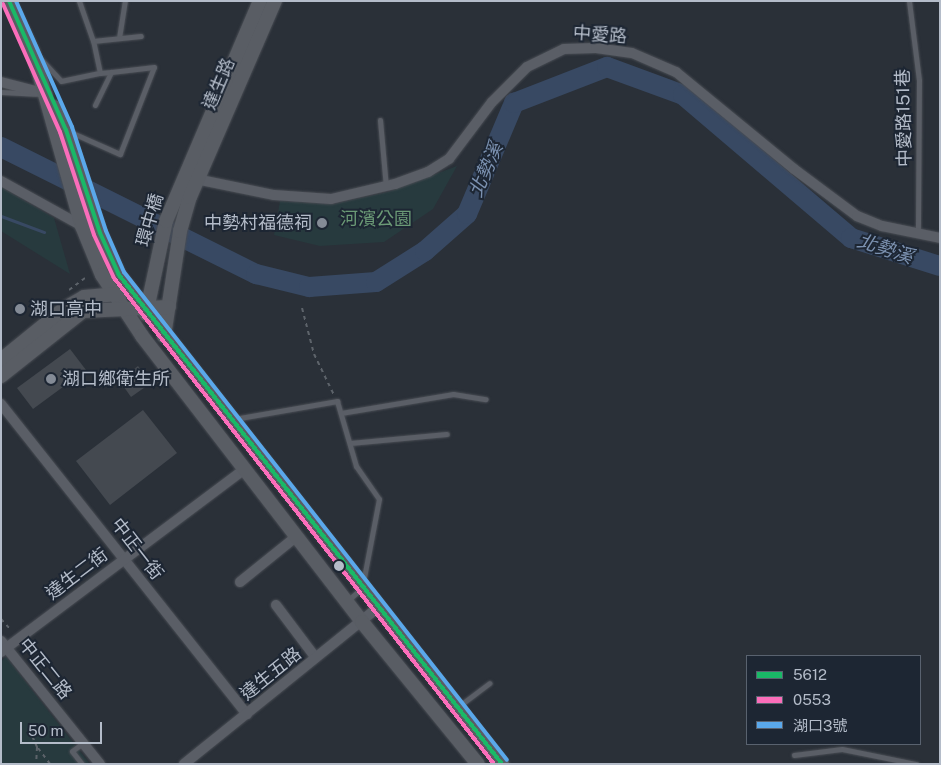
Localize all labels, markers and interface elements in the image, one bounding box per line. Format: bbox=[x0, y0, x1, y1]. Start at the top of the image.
street label: 中愛路 bbox=[572, 22, 628, 48]
street label: 達生路 bbox=[199, 55, 239, 113]
street label: 中愛路151巷 bbox=[892, 69, 916, 167]
water label: 北勢溪 bbox=[464, 139, 508, 201]
street label: 環中橋 bbox=[132, 191, 168, 249]
park label: 河濱公園 bbox=[340, 208, 412, 230]
place label: 中勢村福德祠 bbox=[204, 212, 312, 234]
marker: 中勢村福德祠 bbox=[316, 217, 328, 229]
water label: 北勢溪 bbox=[854, 229, 916, 269]
place label: 湖口高中 bbox=[30, 298, 102, 320]
marker: 湖口高中 bbox=[14, 303, 26, 315]
place label: 湖口鄉衛生所 bbox=[62, 368, 170, 390]
marker: 湖口鄉衛生所 bbox=[44, 372, 58, 386]
street label: 中正一街 bbox=[106, 514, 168, 584]
street label: 達生二街 bbox=[42, 544, 112, 604]
unlabelled marker bbox=[334, 561, 344, 571]
street label: 中正二路 bbox=[14, 634, 76, 704]
street label: 達生五路 bbox=[236, 643, 306, 705]
legend bbox=[746, 655, 921, 745]
text: 5612 bbox=[793, 666, 827, 683]
text: 0553 bbox=[793, 691, 831, 708]
scale bar bbox=[22, 712, 105, 744]
text: 湖口3號 bbox=[793, 717, 847, 734]
text: 50 m bbox=[28, 722, 63, 739]

